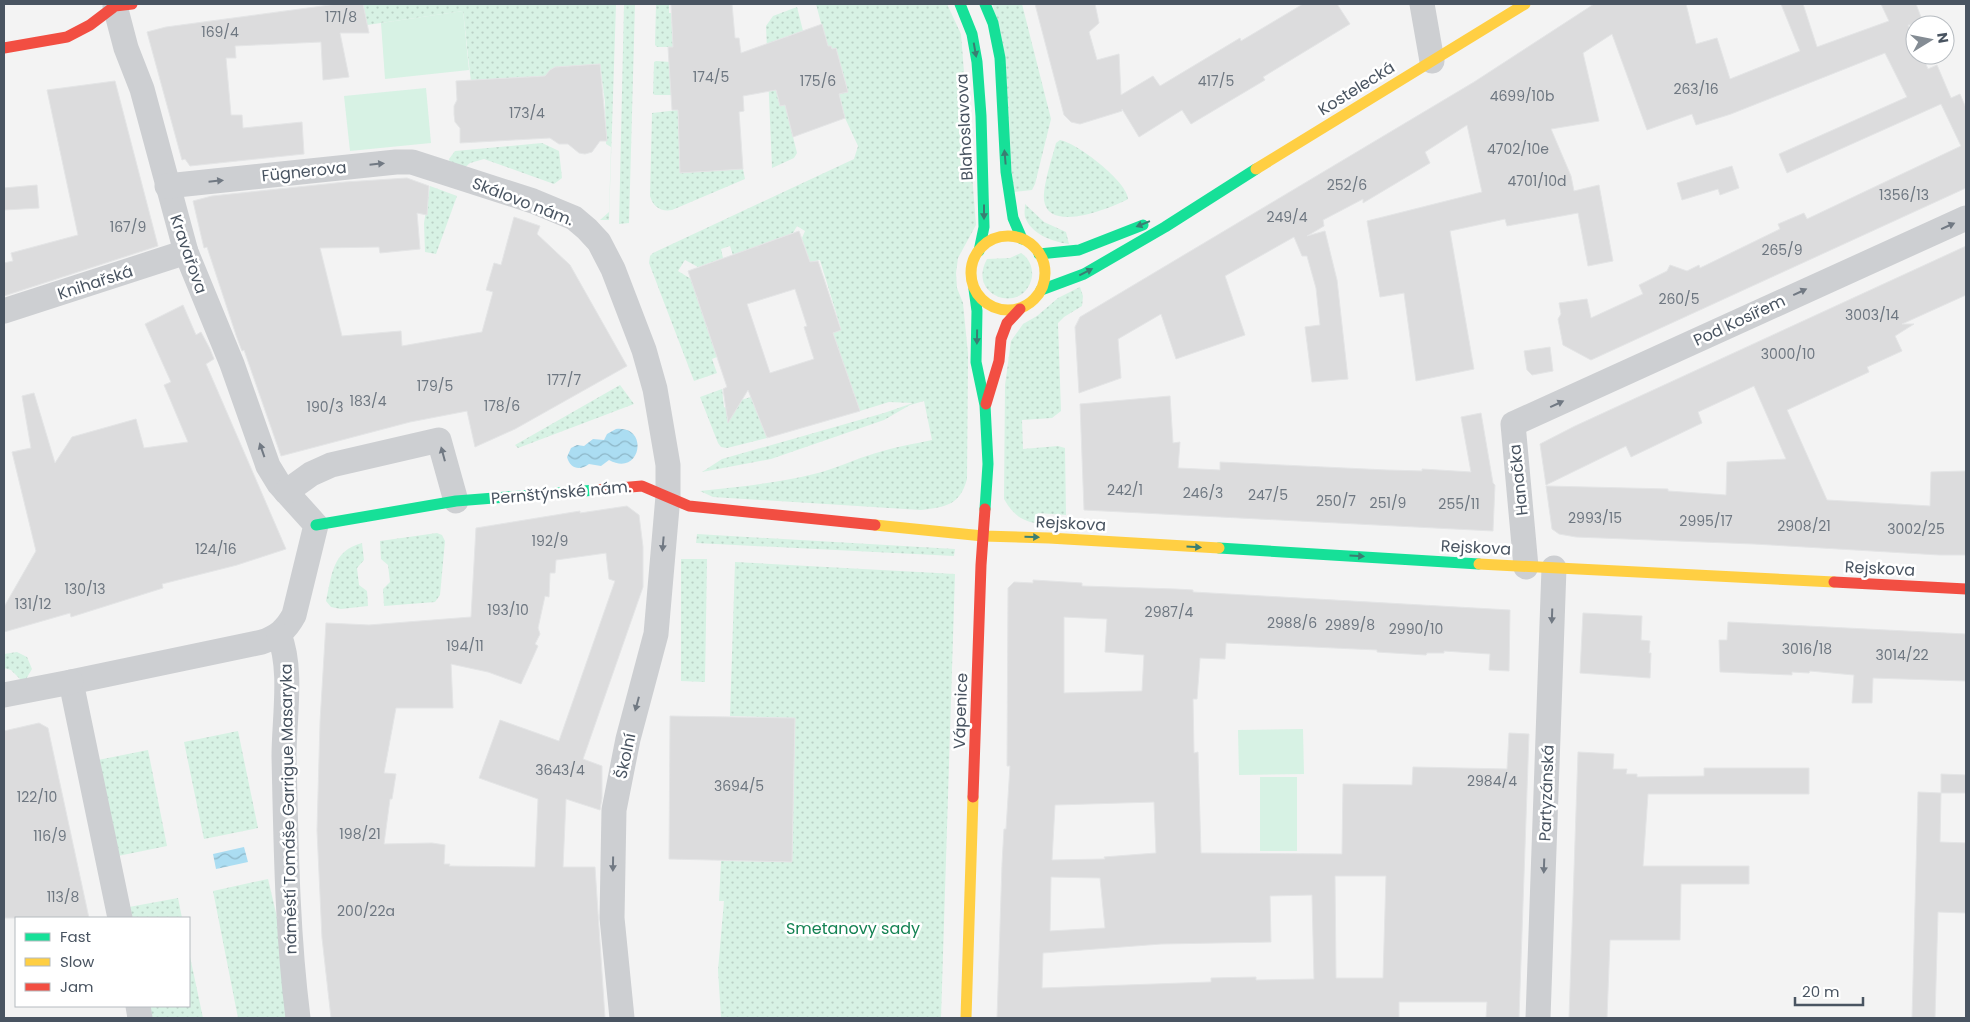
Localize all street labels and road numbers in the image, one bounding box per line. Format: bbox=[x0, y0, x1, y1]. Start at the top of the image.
street label: Kostelecká bbox=[1313, 56, 1399, 121]
street label: Blahoslavova bbox=[950, 73, 979, 181]
street label: Fügnerova bbox=[260, 156, 348, 187]
street label: Skálovo nám. bbox=[469, 172, 577, 231]
street label: Kravařova bbox=[164, 212, 213, 297]
street label: Knihařská bbox=[54, 259, 136, 305]
street label: Pod Kosířem bbox=[1689, 289, 1789, 352]
street label: Hanačka bbox=[1503, 443, 1534, 517]
street label: Pernštýnské nám. bbox=[490, 475, 632, 510]
street label: Rejskova bbox=[1035, 510, 1107, 537]
street label: Rejskova bbox=[1440, 534, 1512, 561]
street label: Rejskova bbox=[1844, 555, 1916, 582]
street label: náměstí Tomáše Garrigue Masaryka bbox=[274, 663, 303, 955]
street label: Vápenice bbox=[948, 672, 973, 749]
street label: Školní bbox=[609, 731, 642, 781]
street label: Partyzánská bbox=[1533, 744, 1560, 842]

